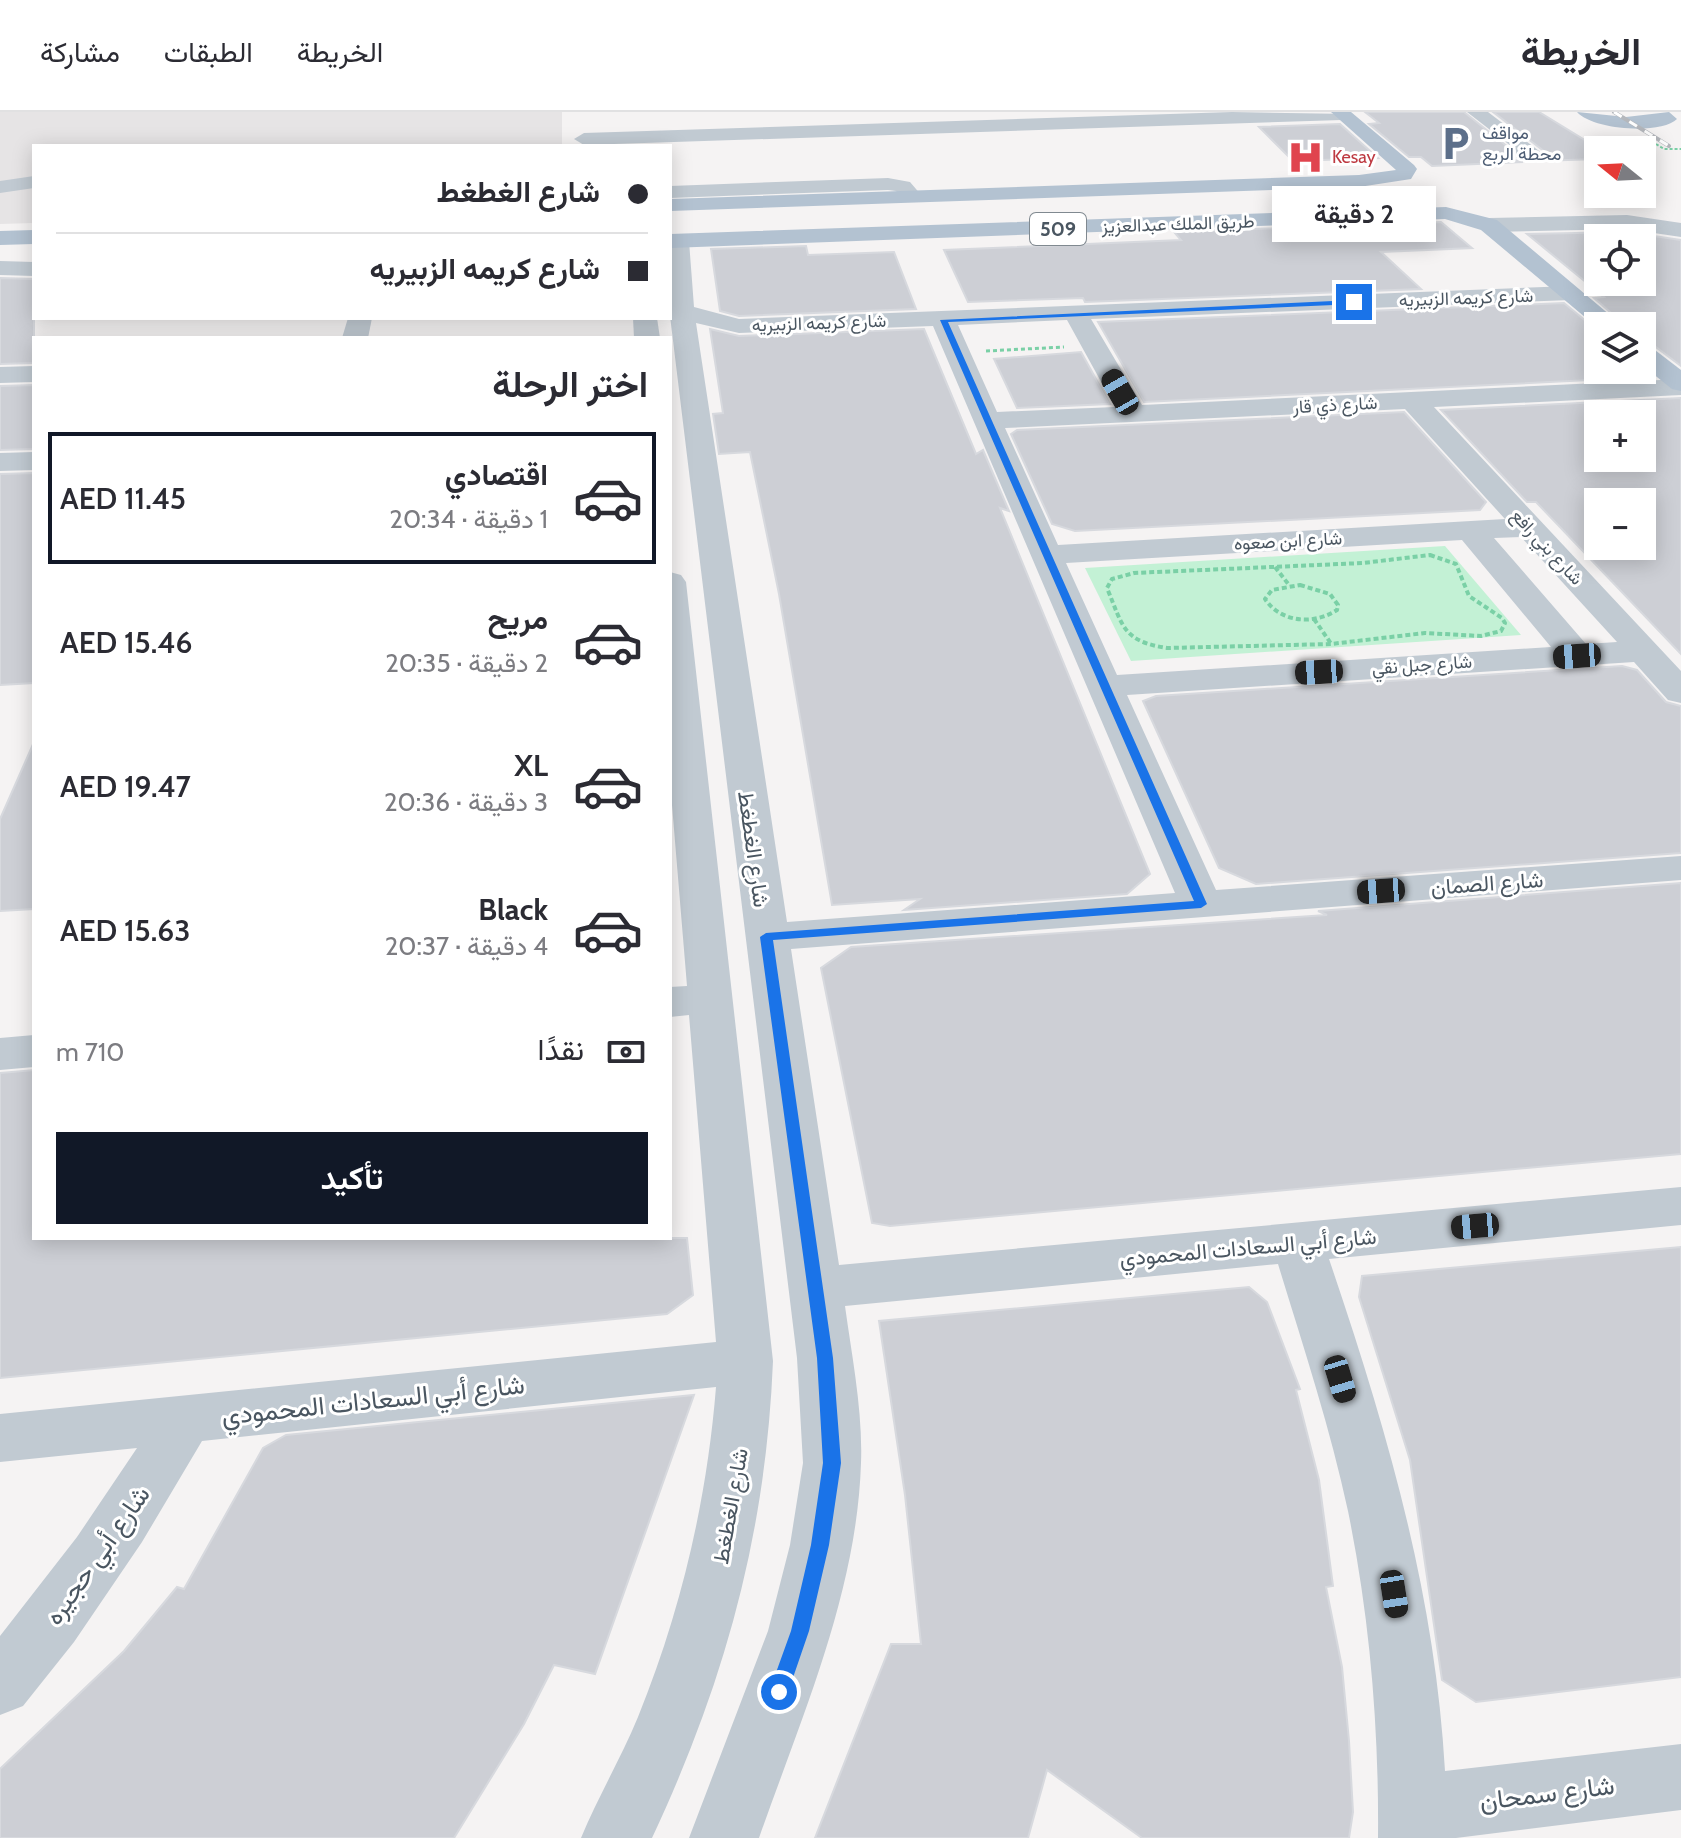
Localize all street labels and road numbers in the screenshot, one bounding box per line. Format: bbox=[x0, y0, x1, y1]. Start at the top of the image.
street label: طريق الملك عبدالعزيز bbox=[1100, 210, 1255, 238]
road number: 509 bbox=[1030, 213, 1086, 245]
street label: شارع كريمه الزبيريه bbox=[1398, 285, 1534, 312]
street label: شارع كريمه الزبيريه bbox=[751, 310, 887, 337]
street label: شارع ذي قار bbox=[1291, 392, 1378, 422]
street label: شارع بني رافع bbox=[1503, 505, 1588, 592]
street label: شارع ابن صعوه bbox=[1233, 527, 1343, 556]
street label: شارع جبل نقي bbox=[1371, 651, 1473, 683]
street label: شارع الغطغط bbox=[731, 789, 775, 909]
street label: شارع الصمان bbox=[1430, 866, 1544, 902]
street label: شارع أبي السعادات المحمودي bbox=[1118, 1223, 1378, 1277]
street label: شارع أبي السعادات المحمودي bbox=[220, 1368, 527, 1437]
street label: شارع الغطغط bbox=[707, 1446, 755, 1566]
street label: شارع أبي حجيره bbox=[37, 1479, 161, 1634]
street label: شارع سمحان bbox=[1478, 1769, 1617, 1819]

